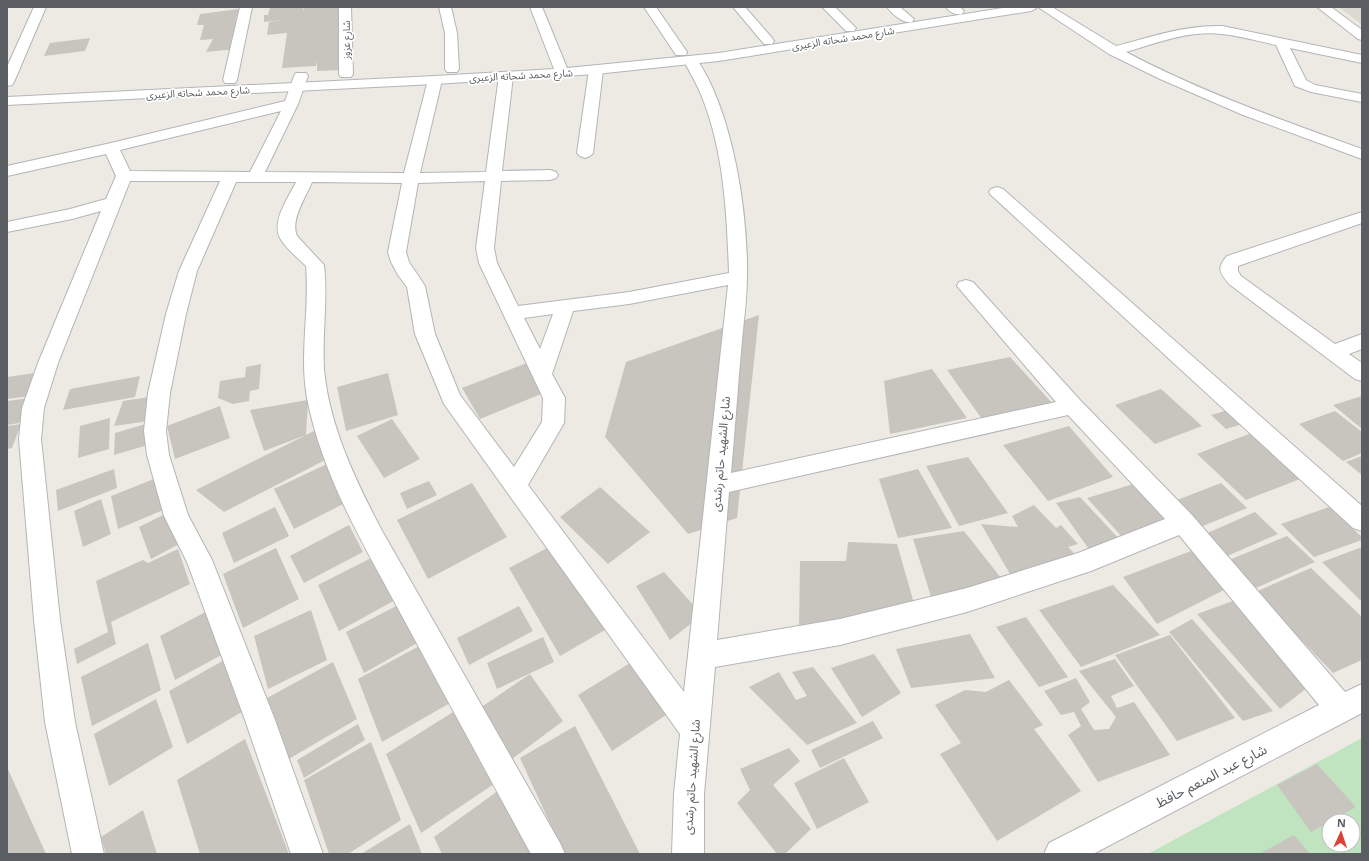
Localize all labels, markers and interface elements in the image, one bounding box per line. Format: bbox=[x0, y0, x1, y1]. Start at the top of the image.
street label: شارع عزوز bbox=[339, 20, 354, 61]
street label: شارع محمد شحاته الزعيرى bbox=[791, 23, 896, 54]
street label: شارع محمد شحاته الزعيرى bbox=[469, 65, 573, 86]
street label: شارع محمد شحاته الزعيرى bbox=[146, 82, 250, 103]
street label: شارع الشهيد حاتم رشدى bbox=[707, 396, 735, 512]
street label: شارع الشهيد حاتم رشدى bbox=[679, 719, 705, 835]
street label: شارع عبد المنعم حافظ bbox=[1152, 739, 1271, 814]
north arrow bbox=[1321, 813, 1361, 853]
text: N bbox=[1337, 815, 1346, 830]

